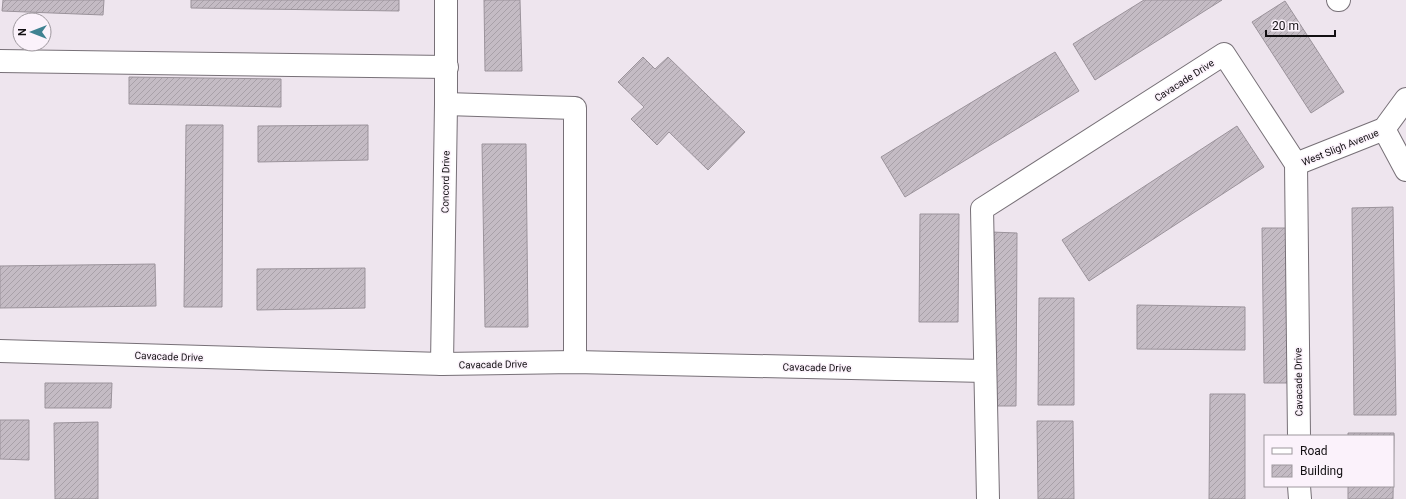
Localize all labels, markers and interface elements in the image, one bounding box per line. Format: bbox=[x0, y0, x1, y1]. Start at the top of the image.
north arrow bbox=[12, 12, 52, 52]
scale bar bbox=[1266, 12, 1335, 38]
text: 20 m bbox=[1272, 19, 1299, 33]
text: N bbox=[16, 28, 29, 36]
street label: Cavacade Drive bbox=[1152, 57, 1216, 104]
street label: West Sligh Avenue bbox=[1300, 127, 1380, 168]
street label: Concord Drive bbox=[439, 151, 452, 213]
street label: Cavacade Drive bbox=[1292, 348, 1305, 416]
street label: Cavacade Drive bbox=[134, 350, 203, 363]
street label: Cavacade Drive bbox=[459, 358, 527, 371]
street label: Cavacade Drive bbox=[783, 361, 851, 374]
legend bbox=[1264, 435, 1394, 487]
text: Road bbox=[1300, 444, 1328, 458]
text: Building bbox=[1300, 464, 1343, 478]

